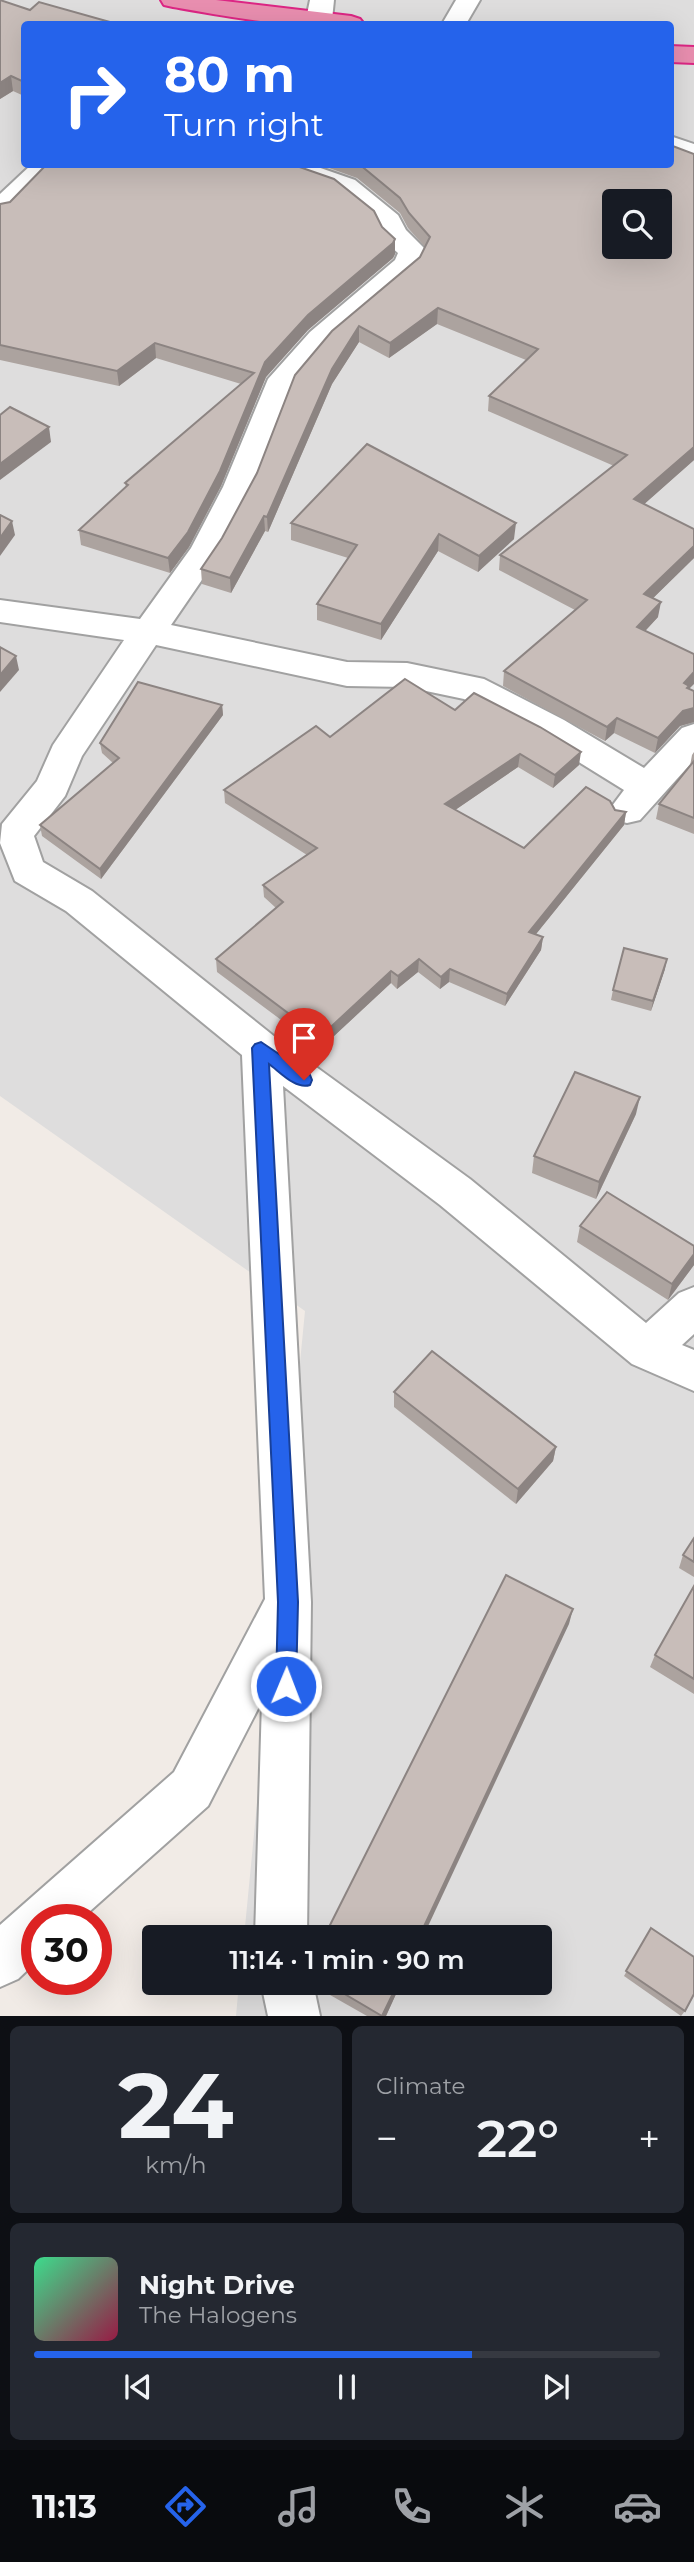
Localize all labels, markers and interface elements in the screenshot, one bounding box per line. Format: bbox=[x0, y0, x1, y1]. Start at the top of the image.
text: 80 m bbox=[164, 45, 295, 104]
icon: right bbox=[49, 49, 140, 140]
text: Turn right bbox=[164, 105, 324, 144]
map controls bbox=[602, 189, 672, 259]
button: search bbox=[602, 189, 672, 259]
pin bbox=[274, 1008, 334, 1080]
icon: arrive bbox=[285, 1019, 323, 1057]
position arrow bbox=[249, 1649, 323, 1723]
speed limit sign: 30 bbox=[21, 1904, 112, 1995]
text: 11:14 · 1 min · 90 m bbox=[229, 1944, 465, 1976]
text: 24 bbox=[118, 2050, 234, 2161]
text: Climate bbox=[376, 2072, 465, 2100]
text: 22° bbox=[477, 2107, 559, 2170]
text: − bbox=[376, 2115, 398, 2162]
text: + bbox=[638, 2115, 660, 2162]
text: km/h bbox=[145, 2151, 207, 2179]
text: Night Drive bbox=[139, 2269, 295, 2301]
text: The Halogens bbox=[139, 2301, 297, 2329]
icon: previous bbox=[119, 2368, 157, 2406]
icon: pause bbox=[328, 2368, 366, 2406]
icon: next bbox=[537, 2368, 575, 2406]
icon: directions bbox=[161, 2482, 210, 2531]
icon: music bbox=[274, 2482, 323, 2531]
icon: phone bbox=[387, 2482, 436, 2531]
icon: climate bbox=[500, 2482, 549, 2531]
icon: car bbox=[613, 2482, 662, 2531]
text: 11:13 bbox=[32, 2487, 97, 2526]

